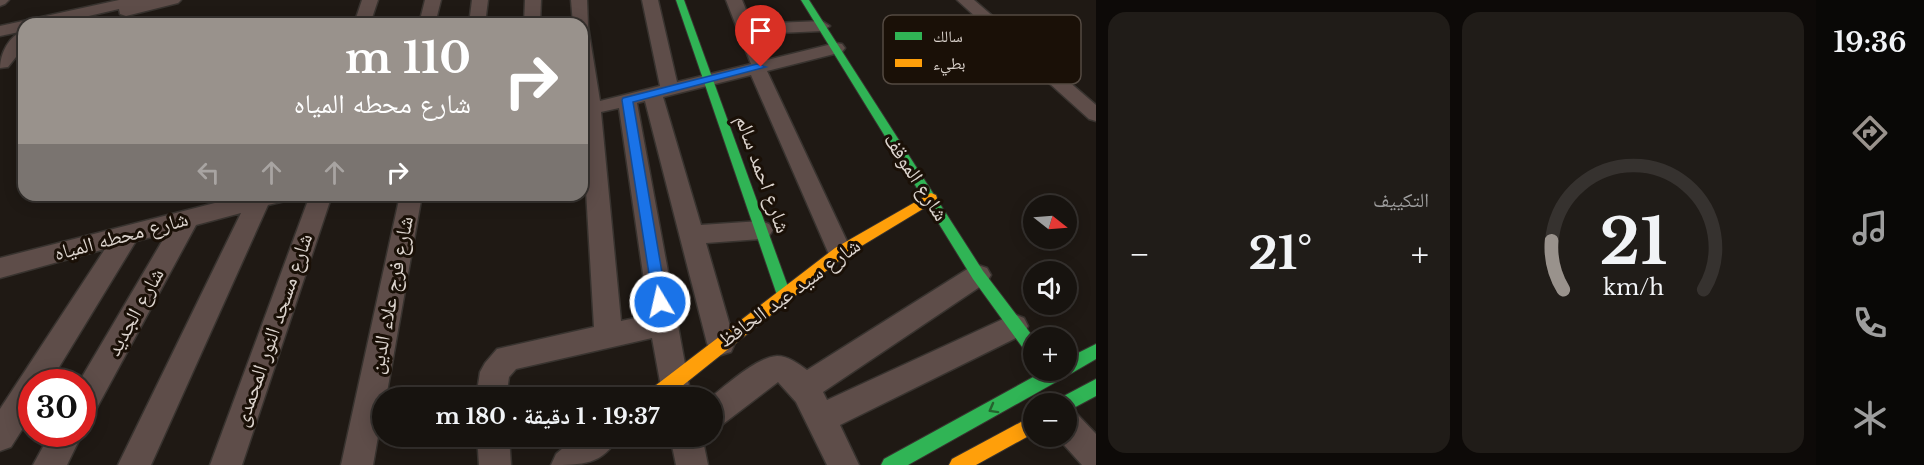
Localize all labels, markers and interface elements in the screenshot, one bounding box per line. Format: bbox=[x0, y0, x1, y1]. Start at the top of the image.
pin bbox=[735, 5, 786, 67]
icon: arrive bbox=[744, 14, 777, 47]
legend bbox=[883, 15, 1081, 84]
text: سالك bbox=[933, 26, 963, 46]
text: 19:36 bbox=[1833, 26, 1907, 59]
text: 110 m bbox=[345, 32, 471, 84]
icon: right bbox=[492, 42, 570, 120]
text: بطيء bbox=[933, 53, 965, 76]
text: شارع محطه المياه bbox=[294, 87, 471, 120]
street label: شارع احمد سالم bbox=[729, 111, 796, 237]
icon: directions bbox=[1849, 112, 1891, 154]
street label: شارع الموقف bbox=[878, 128, 954, 226]
icon: left bbox=[192, 156, 225, 189]
icon: ahead bbox=[255, 156, 288, 189]
icon: ahead bbox=[318, 156, 351, 189]
icon: right bbox=[381, 156, 414, 189]
text: التكييف bbox=[1373, 188, 1429, 212]
north arrow bbox=[1023, 195, 1077, 249]
map controls bbox=[1023, 195, 1077, 447]
text: 21 bbox=[1599, 203, 1667, 281]
street label: شارع محطه المياه bbox=[51, 206, 191, 266]
icon: music bbox=[1849, 207, 1891, 249]
street label: شارع فرج علاء الدين bbox=[363, 214, 419, 376]
text: 21° bbox=[1248, 225, 1312, 281]
street label: شارع مسجد النور المحمدى bbox=[228, 230, 318, 430]
street label: شارع سيد عبد الحافظ bbox=[713, 233, 865, 353]
text: − bbox=[1129, 234, 1150, 275]
text: + bbox=[1411, 234, 1429, 275]
button: sound bbox=[1023, 261, 1077, 315]
street label: شارع الجديد bbox=[100, 263, 170, 361]
position arrow bbox=[628, 270, 692, 334]
text: km/h bbox=[1603, 274, 1664, 301]
icon: phone bbox=[1849, 302, 1891, 344]
button: + bbox=[1023, 327, 1077, 381]
speed limit sign: 30 bbox=[18, 369, 96, 447]
button: − bbox=[1023, 393, 1077, 447]
icon: climate bbox=[1849, 397, 1891, 439]
one-way arrow bbox=[989, 402, 999, 413]
text: 19:37 · 1 دقيقة · 180 m bbox=[436, 403, 659, 430]

